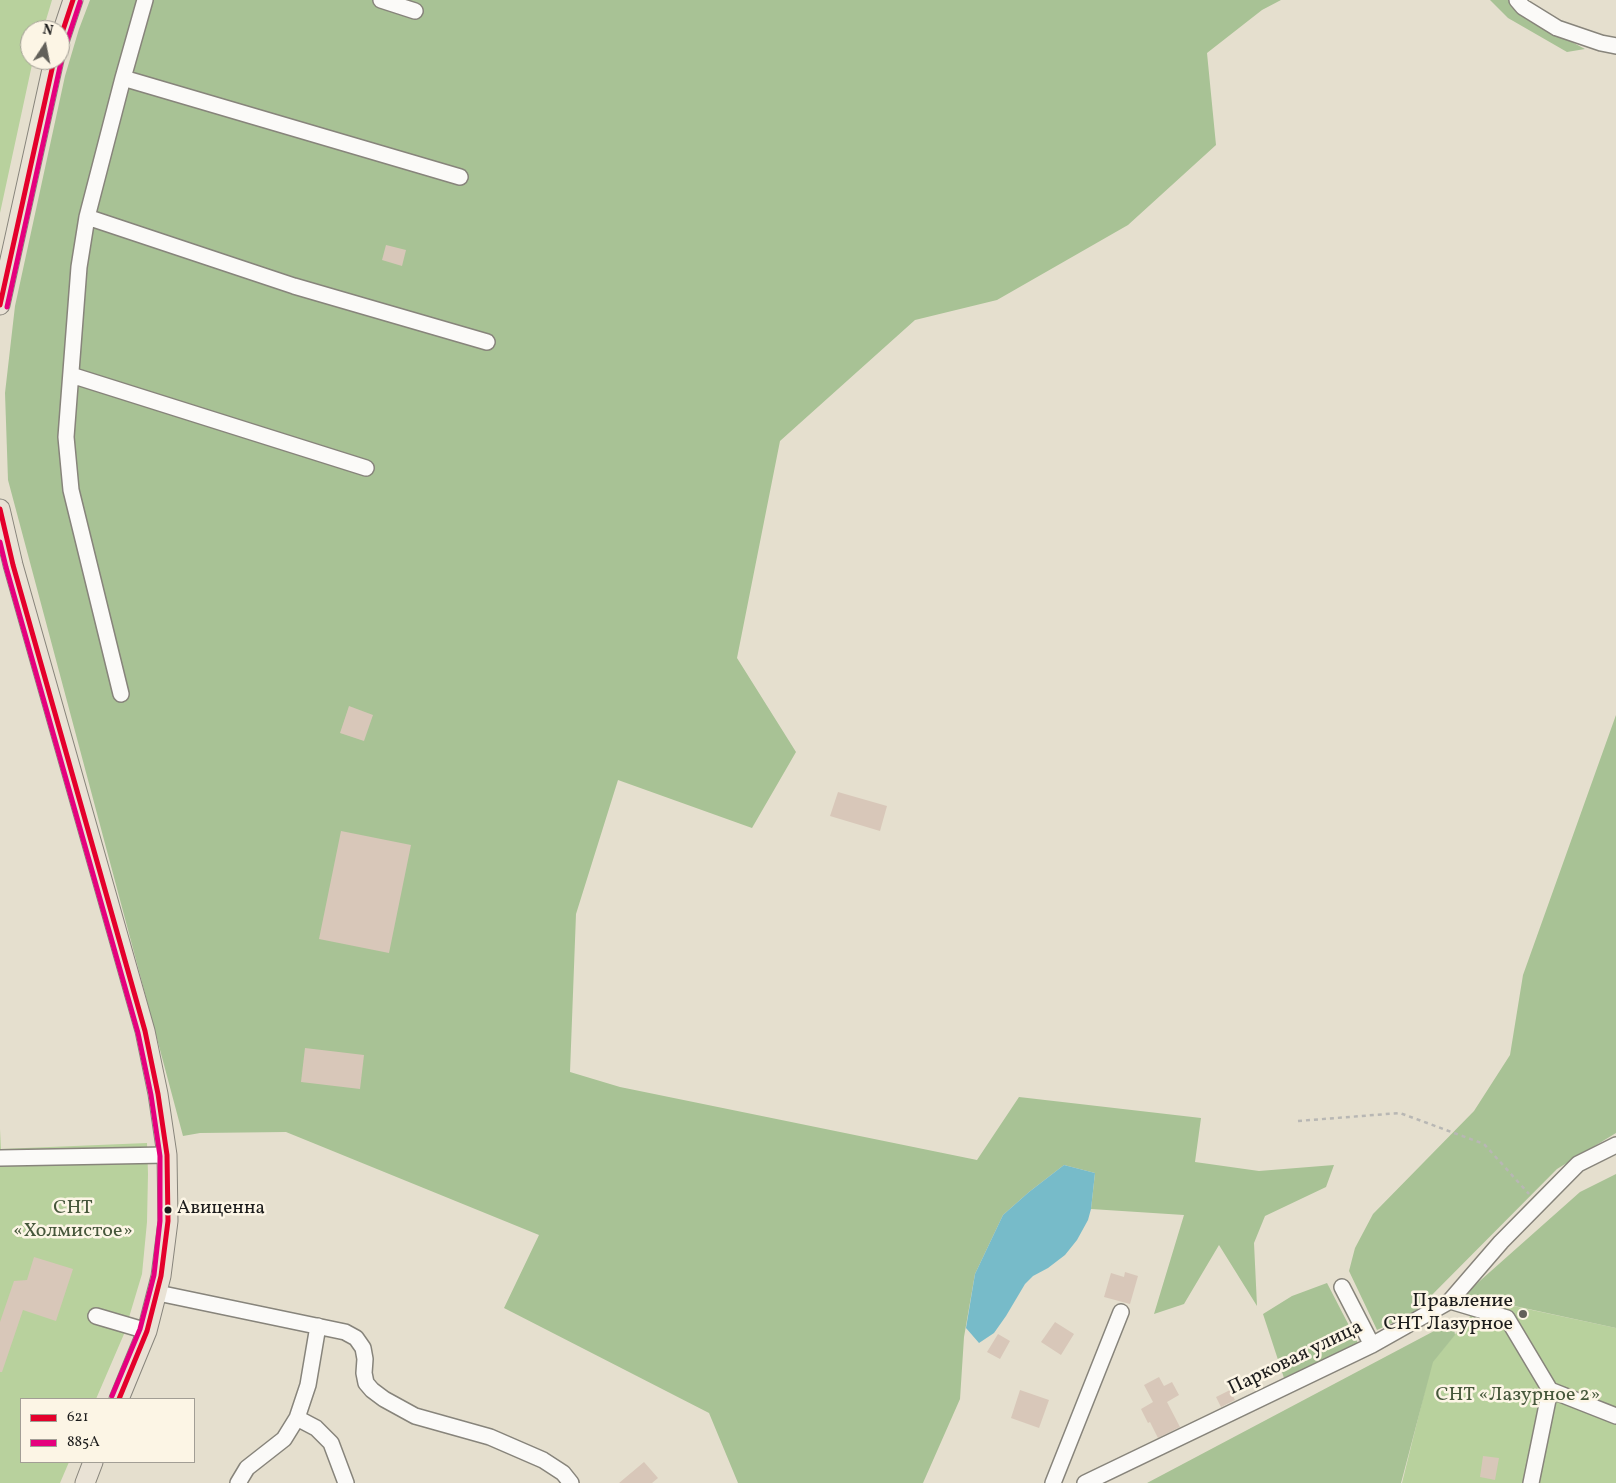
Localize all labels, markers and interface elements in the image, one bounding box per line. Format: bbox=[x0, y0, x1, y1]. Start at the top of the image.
north arrow bbox=[20, 20, 70, 70]
text: N bbox=[41, 20, 55, 41]
park label: СНТ «Холмистое» bbox=[13, 1197, 133, 1244]
place label: Авиценна bbox=[177, 1199, 265, 1221]
marker: Авиценна bbox=[163, 1205, 173, 1215]
place label: Правление СНТ Лазурное bbox=[1383, 1290, 1513, 1337]
marker: Правление СНТ Лазурное bbox=[1517, 1308, 1529, 1320]
street label: Парковая улица bbox=[1225, 1316, 1367, 1402]
park label: СНТ «Лазурное 2» bbox=[1436, 1384, 1600, 1408]
legend bbox=[20, 1398, 195, 1463]
text: 621 bbox=[67, 1407, 88, 1428]
text: 885А bbox=[67, 1432, 100, 1453]

